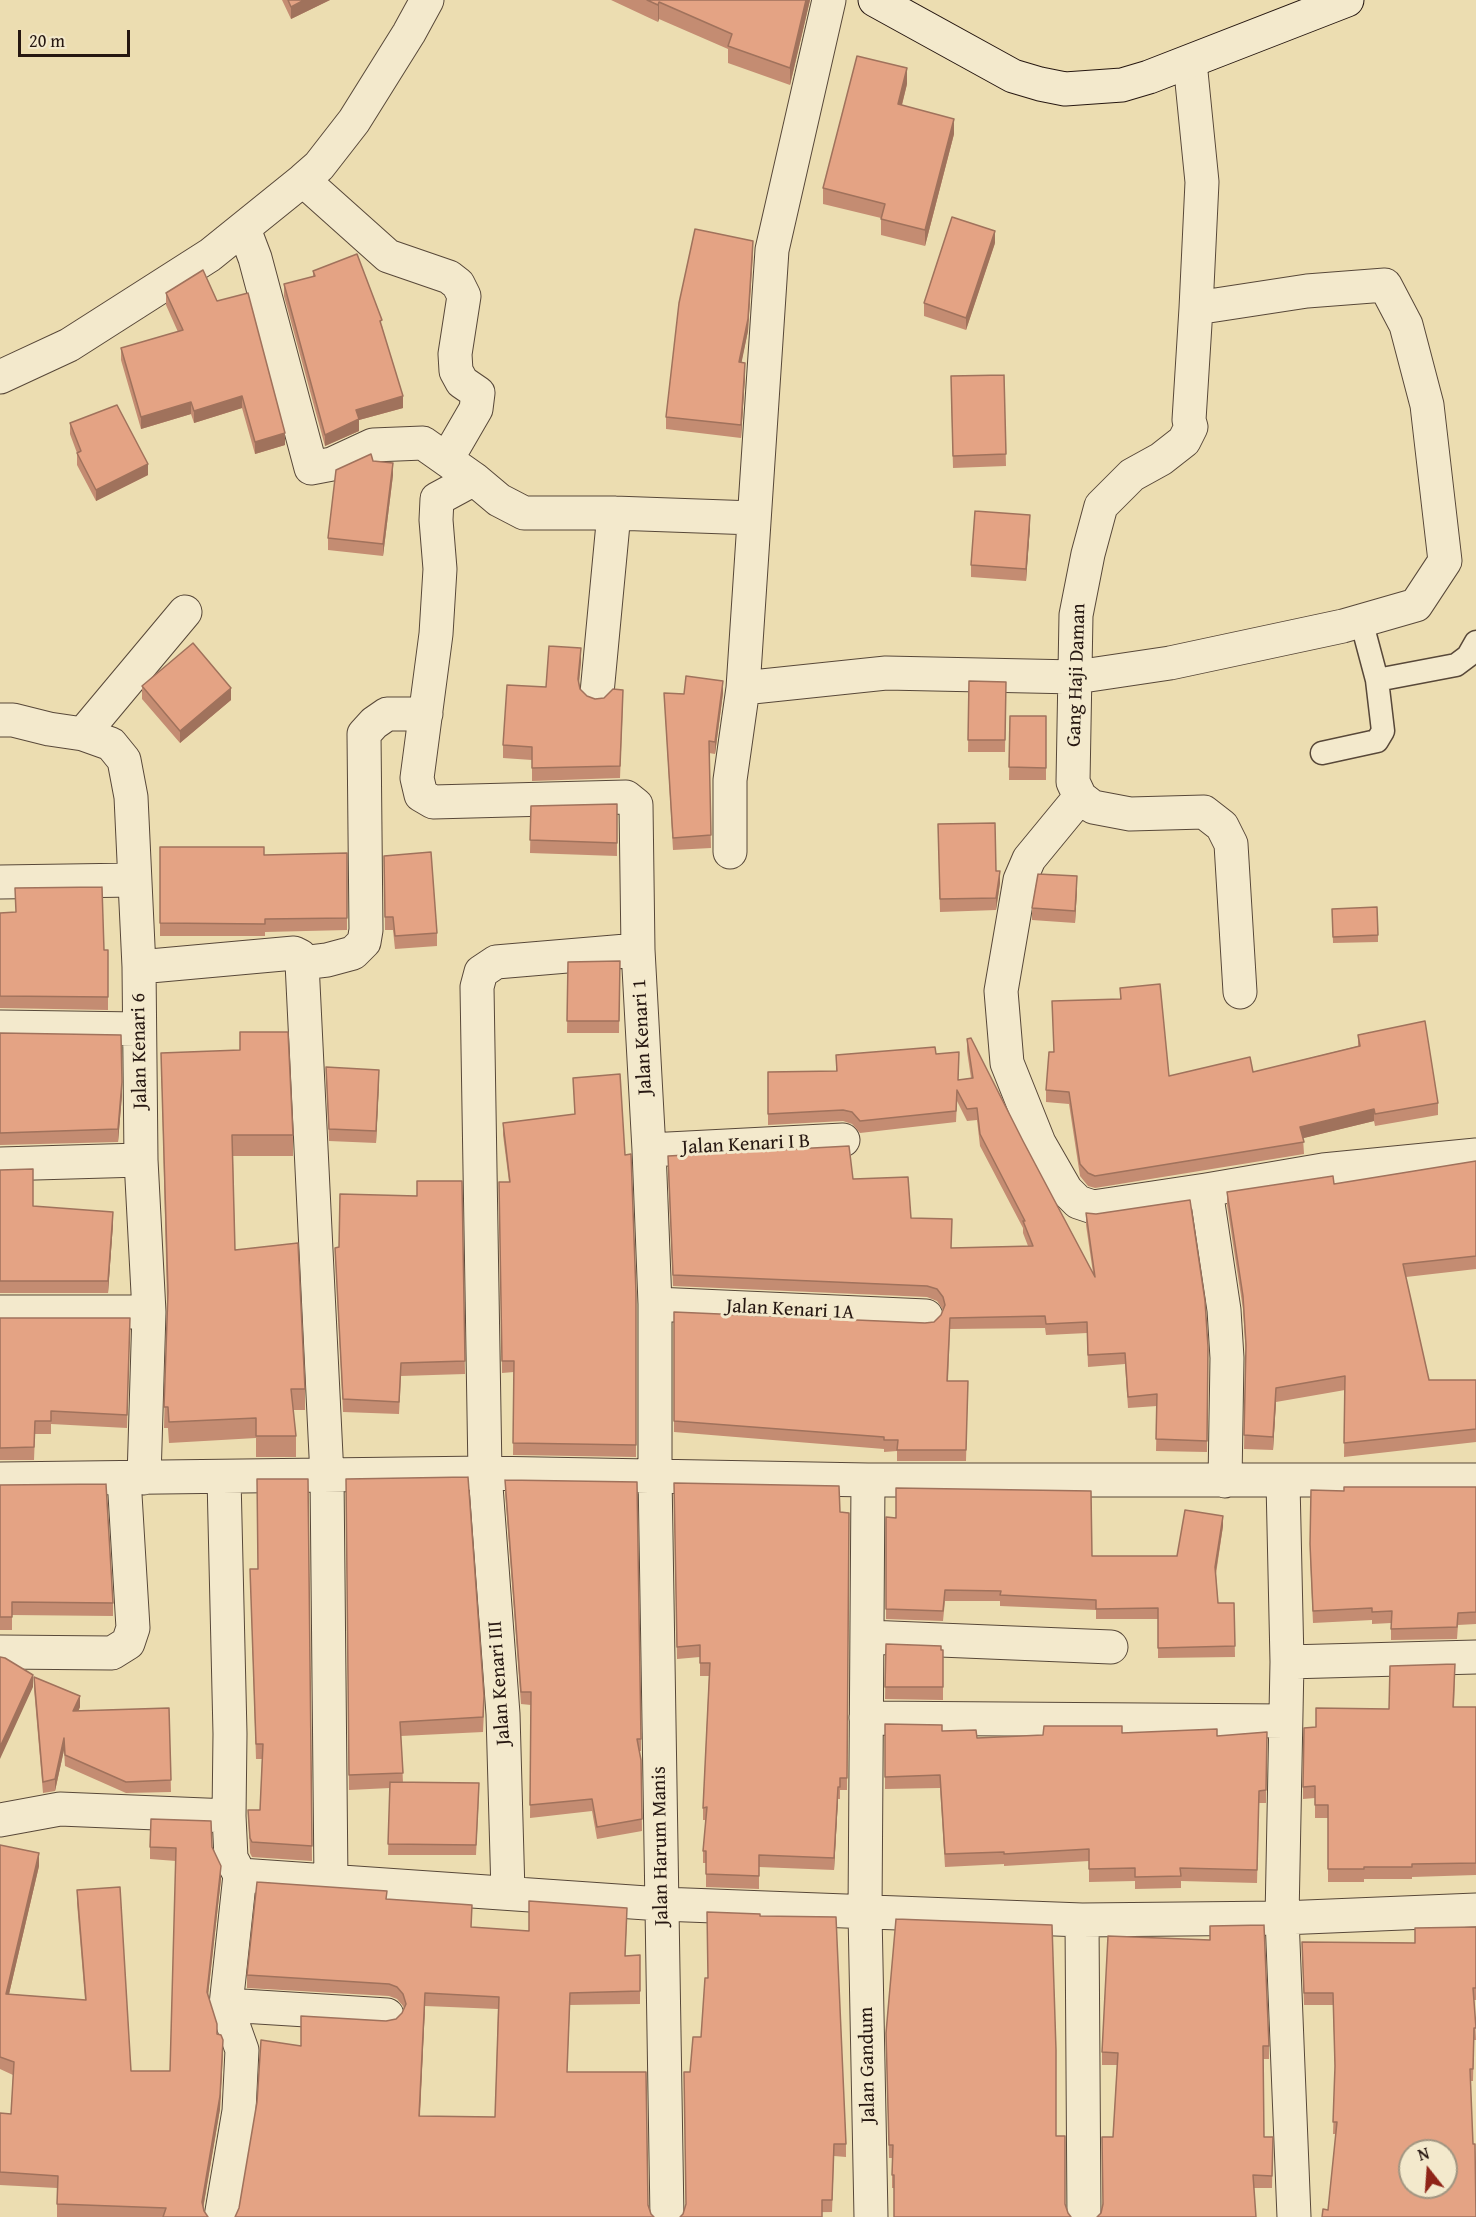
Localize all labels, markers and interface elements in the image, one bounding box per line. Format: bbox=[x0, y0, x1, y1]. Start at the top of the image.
scale bar bbox=[21, 18, 134, 56]
text: 20 m bbox=[29, 27, 65, 54]
street label: Gang Haji Daman bbox=[1063, 603, 1091, 747]
street label: Jalan Kenari 1 bbox=[628, 978, 658, 1096]
street label: Jalan Kenari 6 bbox=[127, 993, 153, 1109]
street label: Jalan Kenari I B bbox=[681, 1130, 811, 1160]
street label: Jalan Kenari 1A bbox=[725, 1295, 855, 1325]
street label: Jalan Kenari III bbox=[484, 1620, 516, 1746]
street label: Jalan Harum Manis bbox=[648, 1766, 674, 1926]
street label: Jalan Gandum bbox=[855, 2006, 881, 2124]
north arrow bbox=[1398, 2139, 1458, 2199]
text: N bbox=[1415, 2141, 1432, 2167]

